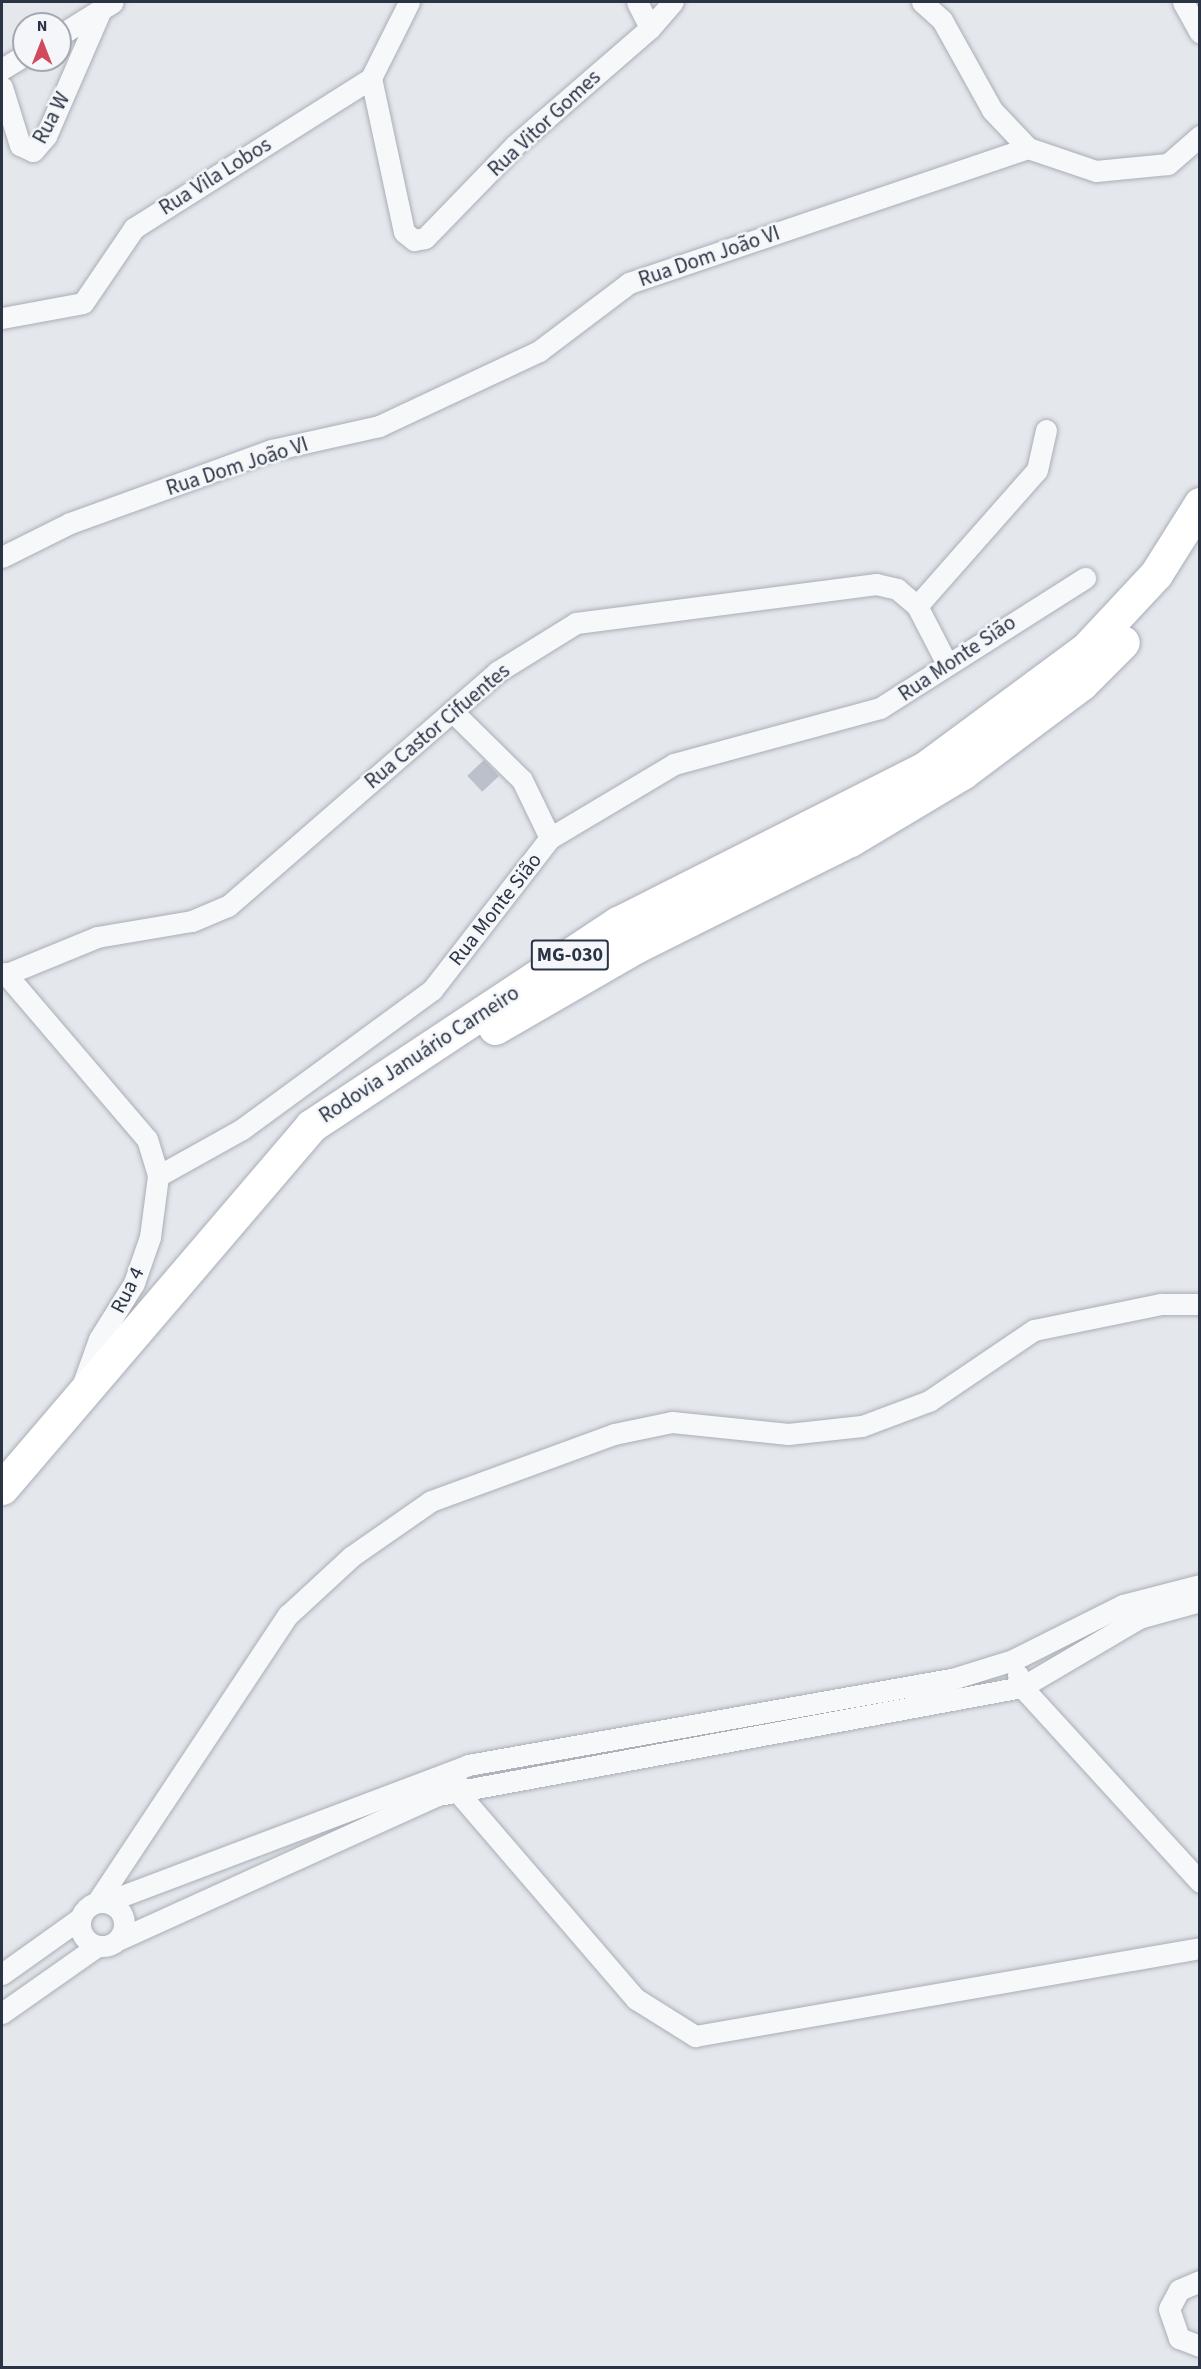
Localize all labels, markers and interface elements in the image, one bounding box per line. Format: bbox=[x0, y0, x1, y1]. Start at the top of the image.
north arrow bbox=[12, 12, 72, 72]
text: N bbox=[37, 15, 47, 37]
street label: Rua Vitor Gomes bbox=[482, 64, 606, 182]
street label: Rua W bbox=[27, 88, 75, 148]
street label: Rua Vila Lobos bbox=[154, 132, 276, 220]
street label: Rua Dom João VI bbox=[635, 220, 783, 292]
street label: Rua Dom João VI bbox=[163, 431, 311, 501]
street label: Rua Monte Sião bbox=[894, 610, 1020, 706]
street label: Rua Castor Cifuentes bbox=[359, 658, 515, 794]
street label: Rua Monte Sião bbox=[443, 848, 547, 970]
road number: MG-030 bbox=[530, 938, 610, 972]
street label: Rodovia Januário Carneiro bbox=[314, 980, 524, 1128]
street label: Rua 4 bbox=[105, 1263, 149, 1317]

